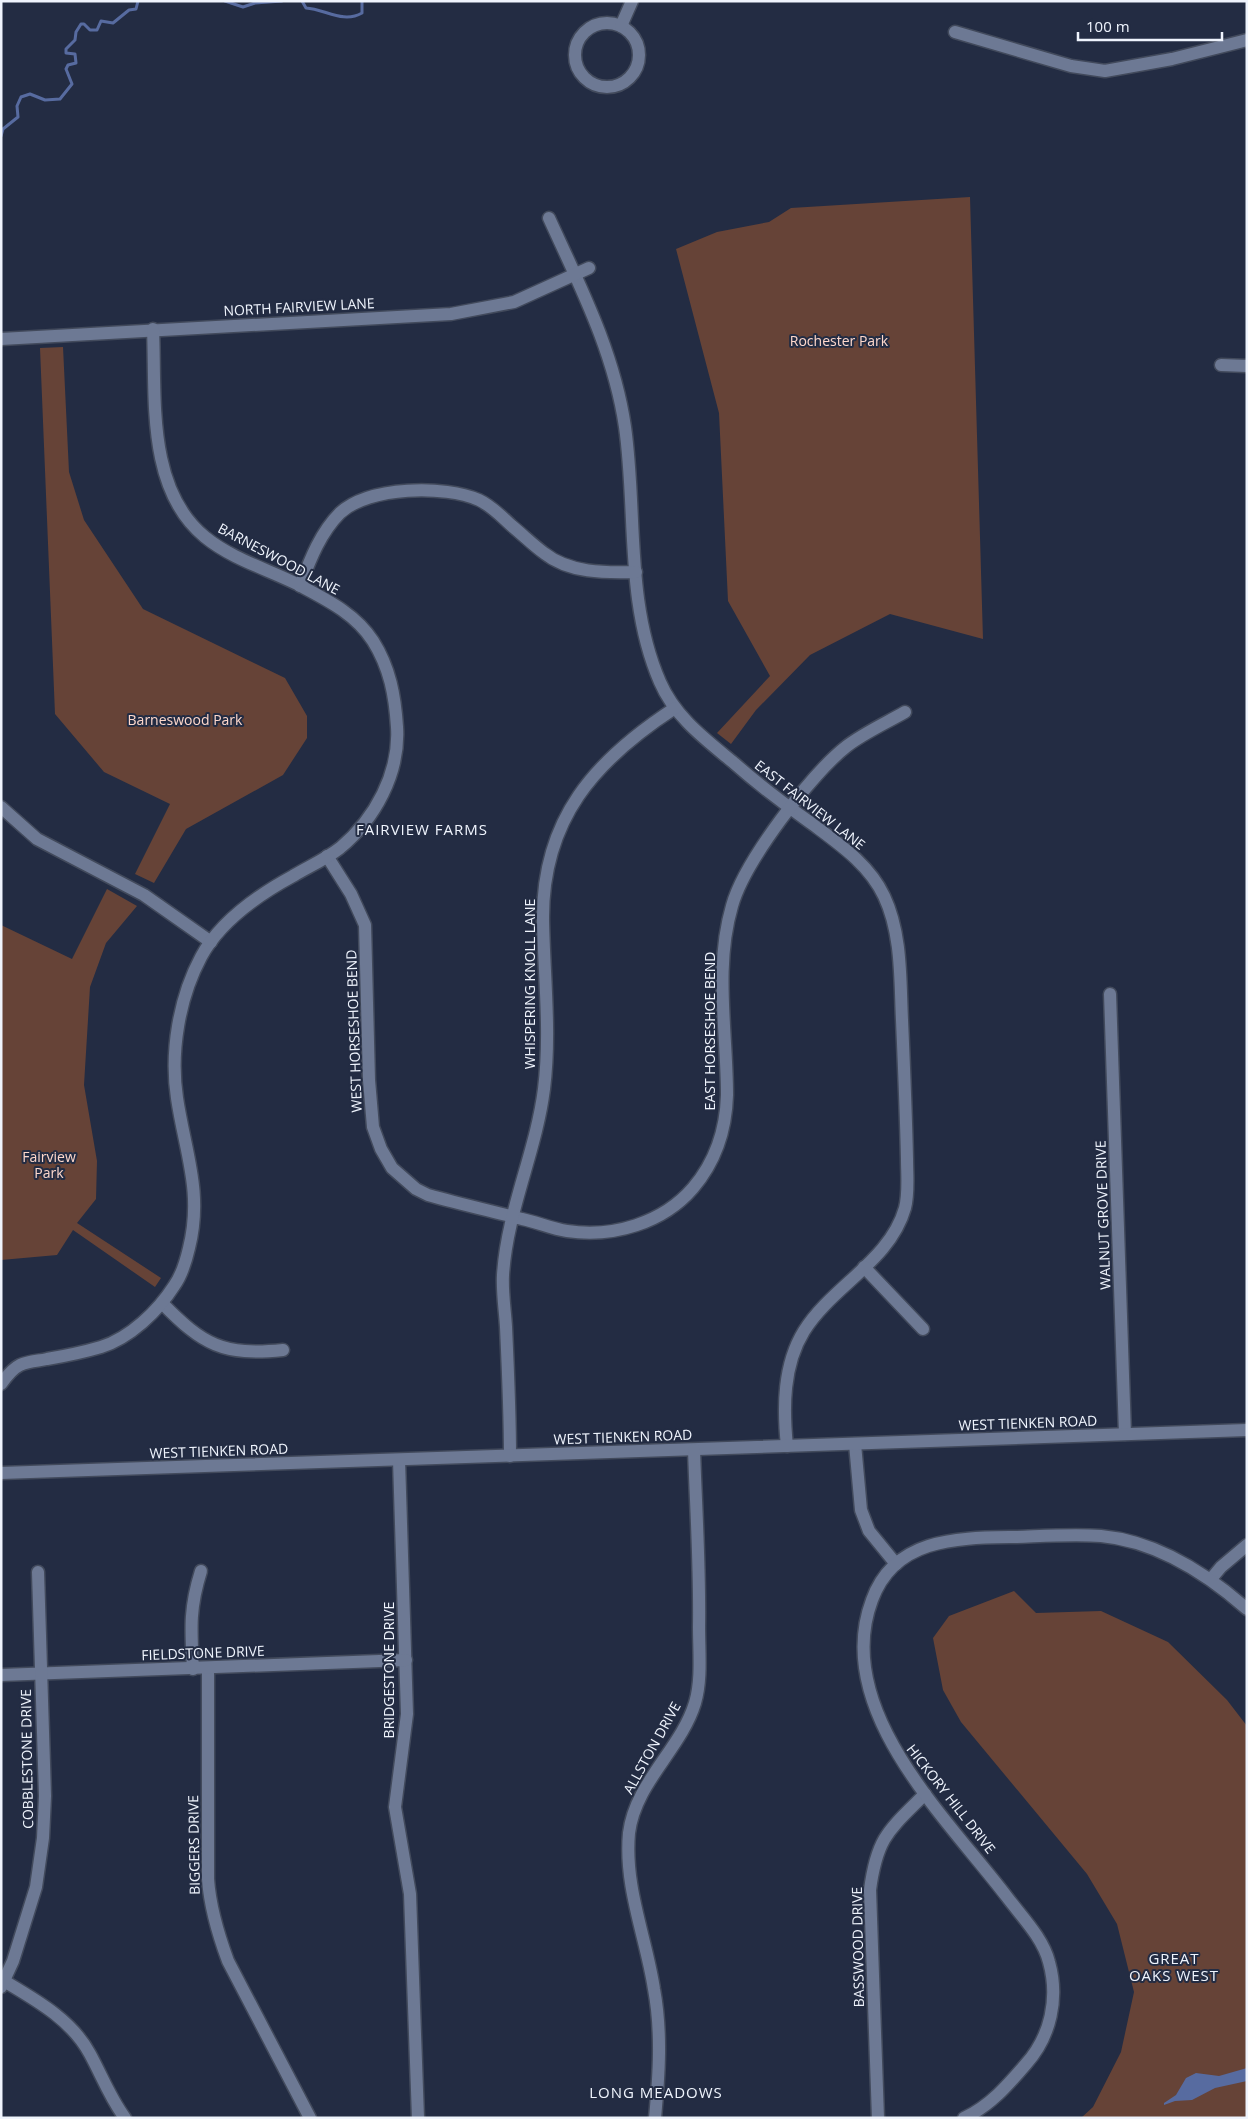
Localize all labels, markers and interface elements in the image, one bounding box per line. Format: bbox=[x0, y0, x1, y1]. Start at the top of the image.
scale bar bbox=[1078, 10, 1222, 42]
text: 100 m bbox=[1086, 16, 1130, 36]
street label: NORTH FAIRVIEW LANE bbox=[223, 293, 375, 320]
park label: Rochester Park bbox=[790, 331, 889, 350]
street label: BARNESWOOD LANE bbox=[215, 518, 344, 599]
park label: Barneswood Park bbox=[128, 710, 243, 729]
street label: EAST FAIRVIEW LANE bbox=[751, 755, 869, 854]
district label: FAIRVIEW FARMS bbox=[356, 819, 488, 839]
street label: WHISPERING KNOLL LANE bbox=[520, 899, 539, 1069]
street label: WEST HORSESHOE BEND bbox=[341, 949, 366, 1113]
street label: EAST HORSESHOE BEND bbox=[700, 952, 719, 1110]
street label: WALNUT GROVE DRIVE bbox=[1090, 1140, 1115, 1290]
park label: Fairview Park bbox=[22, 1147, 76, 1182]
street label: WEST TIENKEN ROAD bbox=[958, 1411, 1098, 1434]
street label: WEST TIENKEN ROAD bbox=[553, 1425, 693, 1448]
street label: WEST TIENKEN ROAD bbox=[149, 1439, 289, 1462]
street label: BRIDGESTONE DRIVE bbox=[379, 1602, 398, 1738]
street label: FIELDSTONE DRIVE bbox=[141, 1641, 265, 1664]
street label: COBBLESTONE DRIVE bbox=[16, 1689, 37, 1829]
street label: ALLSTON DRIVE bbox=[618, 1698, 685, 1797]
street label: HICKORY HILL DRIVE bbox=[903, 1740, 1000, 1857]
street label: BIGGERS DRIVE bbox=[183, 1795, 204, 1895]
street label: BASSWOOD DRIVE bbox=[847, 1887, 868, 2007]
district label: GREAT OAKS WEST bbox=[1129, 1948, 1219, 1985]
district label: LONG MEADOWS bbox=[589, 2082, 723, 2102]

